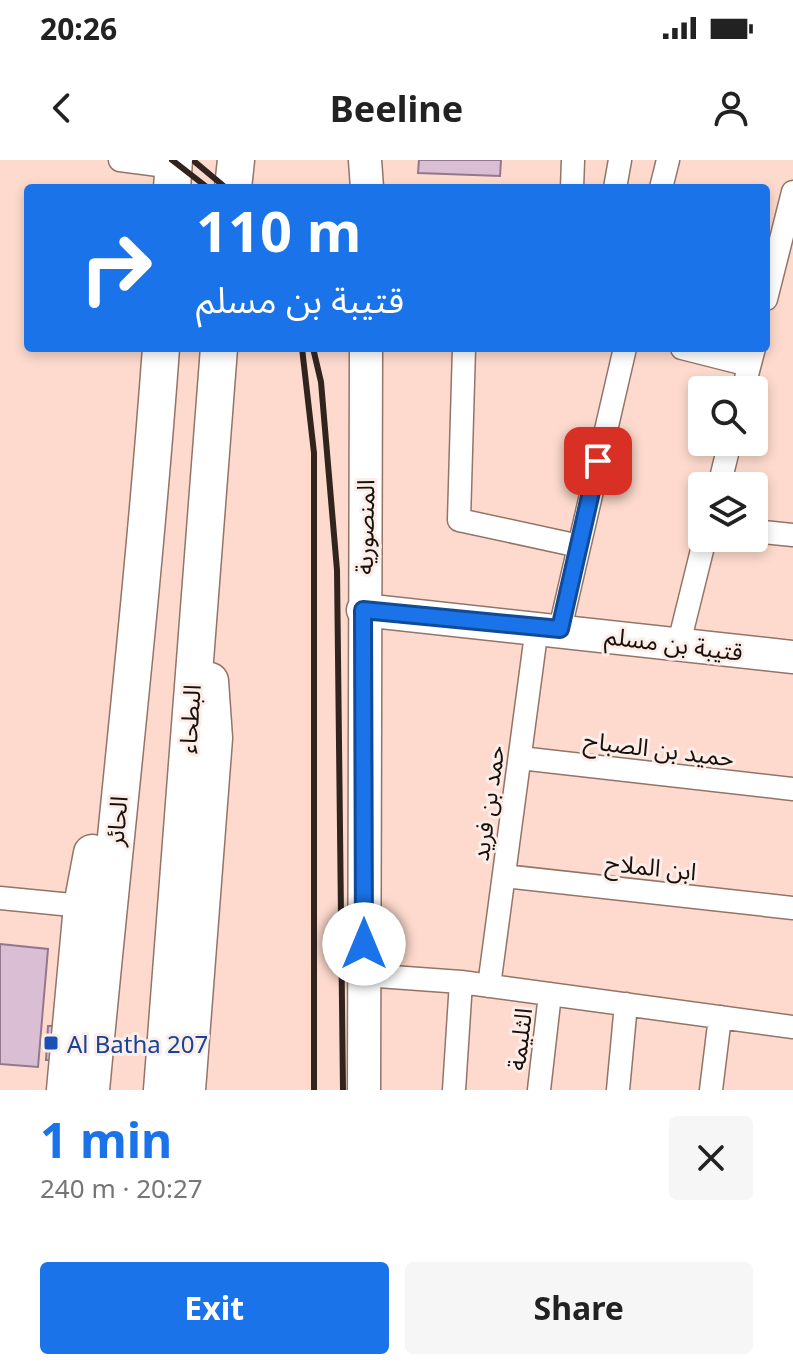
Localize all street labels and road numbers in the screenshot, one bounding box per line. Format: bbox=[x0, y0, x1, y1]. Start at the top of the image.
street label: المنصورية bbox=[347, 479, 381, 575]
street label: قتيبة بن مسلم bbox=[603, 618, 745, 670]
street label: البطحاء bbox=[170, 683, 208, 755]
street label: حميد بن الصباح bbox=[582, 722, 736, 776]
street label: حمد بن فريد bbox=[463, 743, 511, 863]
street label: الحائر bbox=[97, 795, 135, 848]
street label: ابن الملاح bbox=[604, 845, 698, 889]
street label: الثليمة bbox=[499, 1006, 539, 1072]

